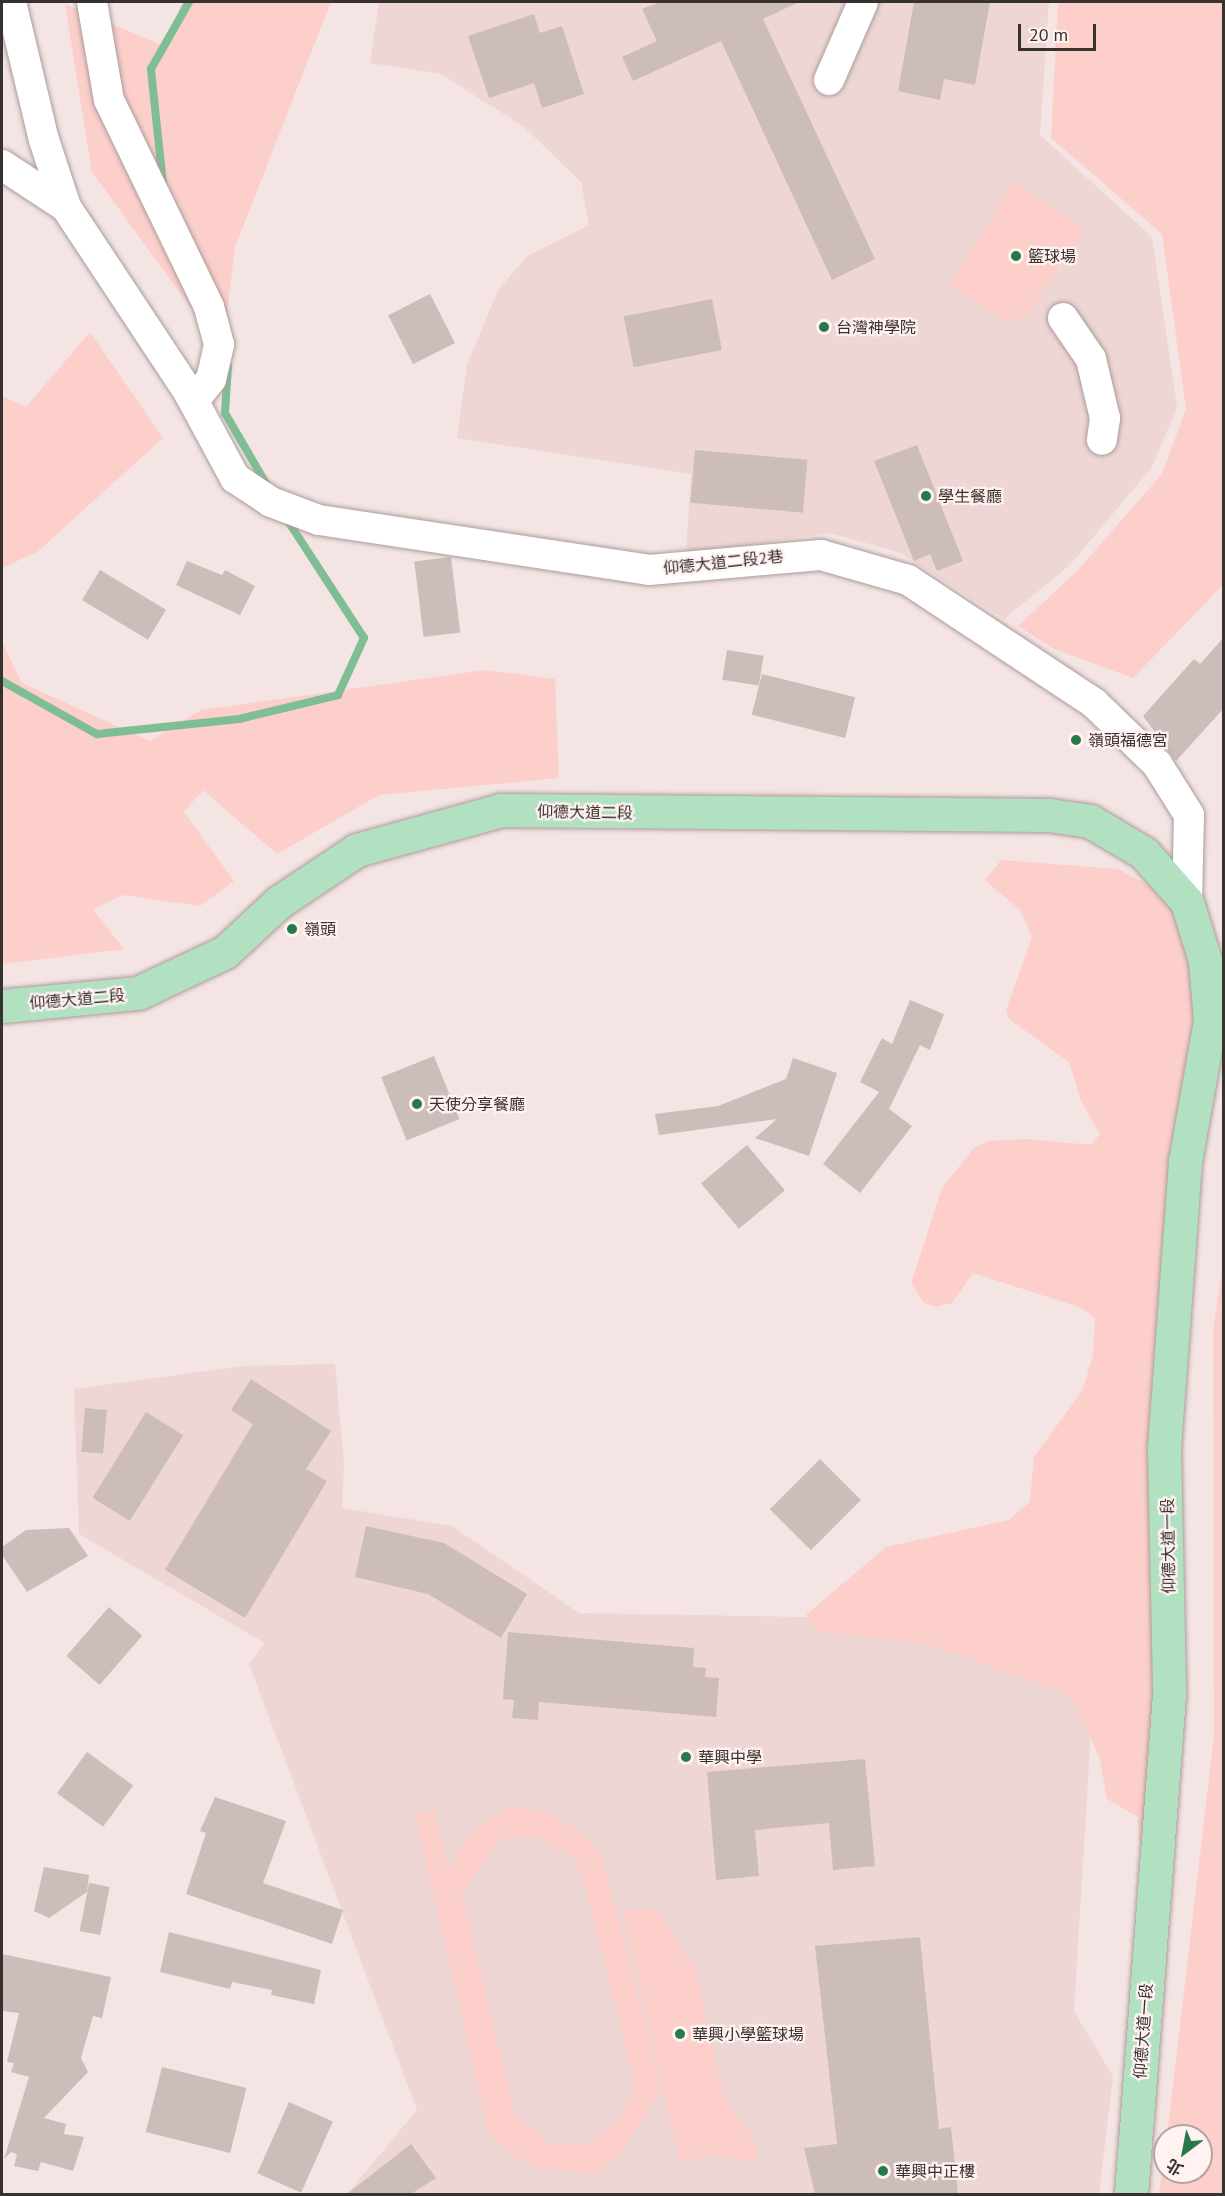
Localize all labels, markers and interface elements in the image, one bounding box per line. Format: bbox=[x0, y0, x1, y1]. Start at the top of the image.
scale bar bbox=[1021, 12, 1099, 50]
text: 20 m bbox=[1029, 23, 1068, 46]
place label: 籃球場 bbox=[1028, 246, 1076, 266]
marker: 籃球場 bbox=[1009, 249, 1023, 263]
place label: 台灣神學院 bbox=[836, 317, 916, 337]
marker: 台灣神學院 bbox=[817, 320, 831, 334]
place label: 學生餐廳 bbox=[938, 486, 1002, 506]
marker: 學生餐廳 bbox=[919, 489, 933, 503]
street label: 仰德大道二段2巷 bbox=[662, 546, 784, 578]
place label: 嶺頭福德宮 bbox=[1088, 730, 1168, 750]
marker: 嶺頭福德宮 bbox=[1069, 733, 1083, 747]
street label: 仰德大道二段 bbox=[537, 802, 633, 822]
place label: 嶺頭 bbox=[304, 919, 336, 939]
marker: 嶺頭 bbox=[285, 922, 299, 936]
street label: 仰德大道二段 bbox=[28, 985, 126, 1013]
place label: 天使分享餐廳 bbox=[429, 1094, 525, 1114]
marker: 天使分享餐廳 bbox=[410, 1097, 424, 1111]
street label: 仰德大道一段 bbox=[1158, 1498, 1178, 1594]
place label: 華興中學 bbox=[698, 1747, 762, 1767]
marker: 華興中學 bbox=[679, 1750, 693, 1764]
street label: 仰德大道一段 bbox=[1130, 1982, 1156, 2080]
place label: 華興小學籃球場 bbox=[692, 2024, 804, 2044]
marker: 華興小學籃球場 bbox=[673, 2027, 687, 2041]
north arrow bbox=[1153, 2124, 1213, 2184]
text: 北 bbox=[1162, 2155, 1187, 2180]
place label: 華興中正樓 bbox=[895, 2161, 975, 2181]
marker: 華興中正樓 bbox=[876, 2164, 890, 2178]

